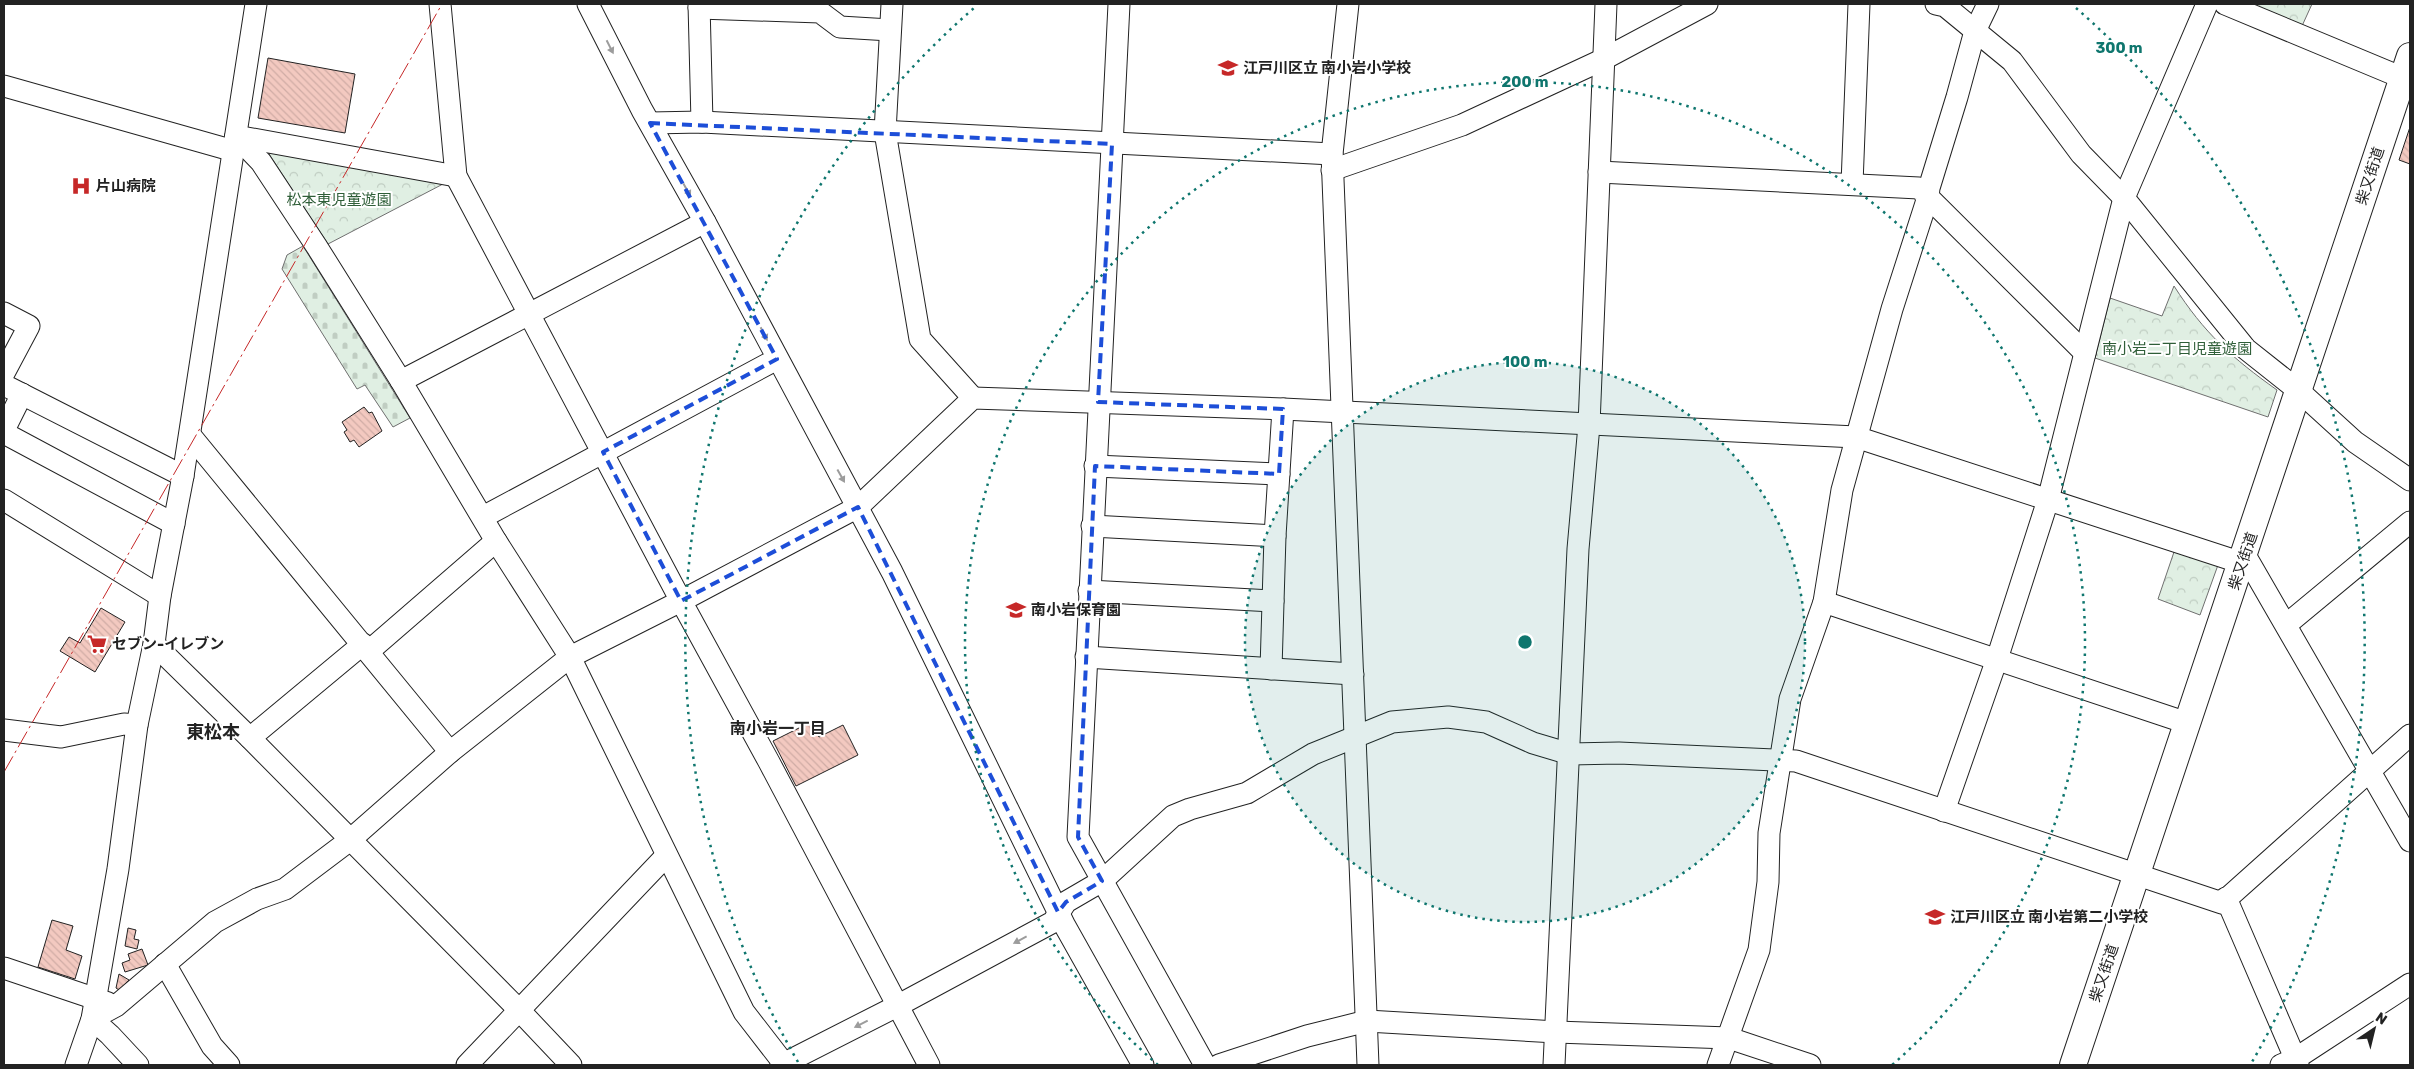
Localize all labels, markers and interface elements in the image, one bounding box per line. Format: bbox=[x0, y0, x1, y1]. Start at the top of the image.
text: 300 m bbox=[2095, 39, 2143, 57]
one-way arrow bbox=[606, 40, 614, 54]
school or university icon: 江戸川区立 南小岩小学校 bbox=[1217, 57, 1239, 79]
place label: 江戸川区立 南小岩小学校 bbox=[1243, 59, 1411, 77]
text: 200 m bbox=[1501, 73, 1549, 91]
street label: 柴又街道 bbox=[2352, 145, 2388, 207]
hospital icon: 片山病院 bbox=[70, 175, 92, 197]
place label: 片山病院 bbox=[96, 177, 156, 195]
one-way arrow bbox=[683, 183, 692, 197]
park label: 松本東児童遊園 bbox=[286, 191, 392, 209]
one-way arrow bbox=[760, 326, 768, 341]
park label: 南小岩二丁目児童遊園 bbox=[2102, 340, 2252, 358]
text: 100 m bbox=[1503, 353, 1547, 371]
one-way arrow bbox=[837, 469, 845, 484]
street label: 柴又街道 bbox=[2225, 530, 2261, 592]
school or university icon: 南小岩保育園 bbox=[1005, 599, 1027, 621]
place label: 南小岩保育園 bbox=[1031, 601, 1121, 619]
supermarket icon: セブン-イレブン bbox=[86, 633, 108, 655]
centre of rings bbox=[1516, 633, 1534, 651]
place label: セブン-イレブン bbox=[112, 635, 224, 653]
district label: 南小岩一丁目 bbox=[730, 719, 826, 738]
district label: 東松本 bbox=[186, 721, 240, 743]
school or university icon: 江戸川区立 南小岩第二小学校 bbox=[1924, 906, 1946, 928]
place label: 江戸川区立 南小岩第二小学校 bbox=[1950, 908, 2148, 926]
one-way arrow bbox=[1013, 935, 1027, 944]
street label: 柴又街道 bbox=[2086, 942, 2122, 1004]
north arrow bbox=[2349, 1004, 2399, 1054]
text: N bbox=[2372, 1009, 2390, 1029]
one-way arrow bbox=[854, 1020, 868, 1028]

